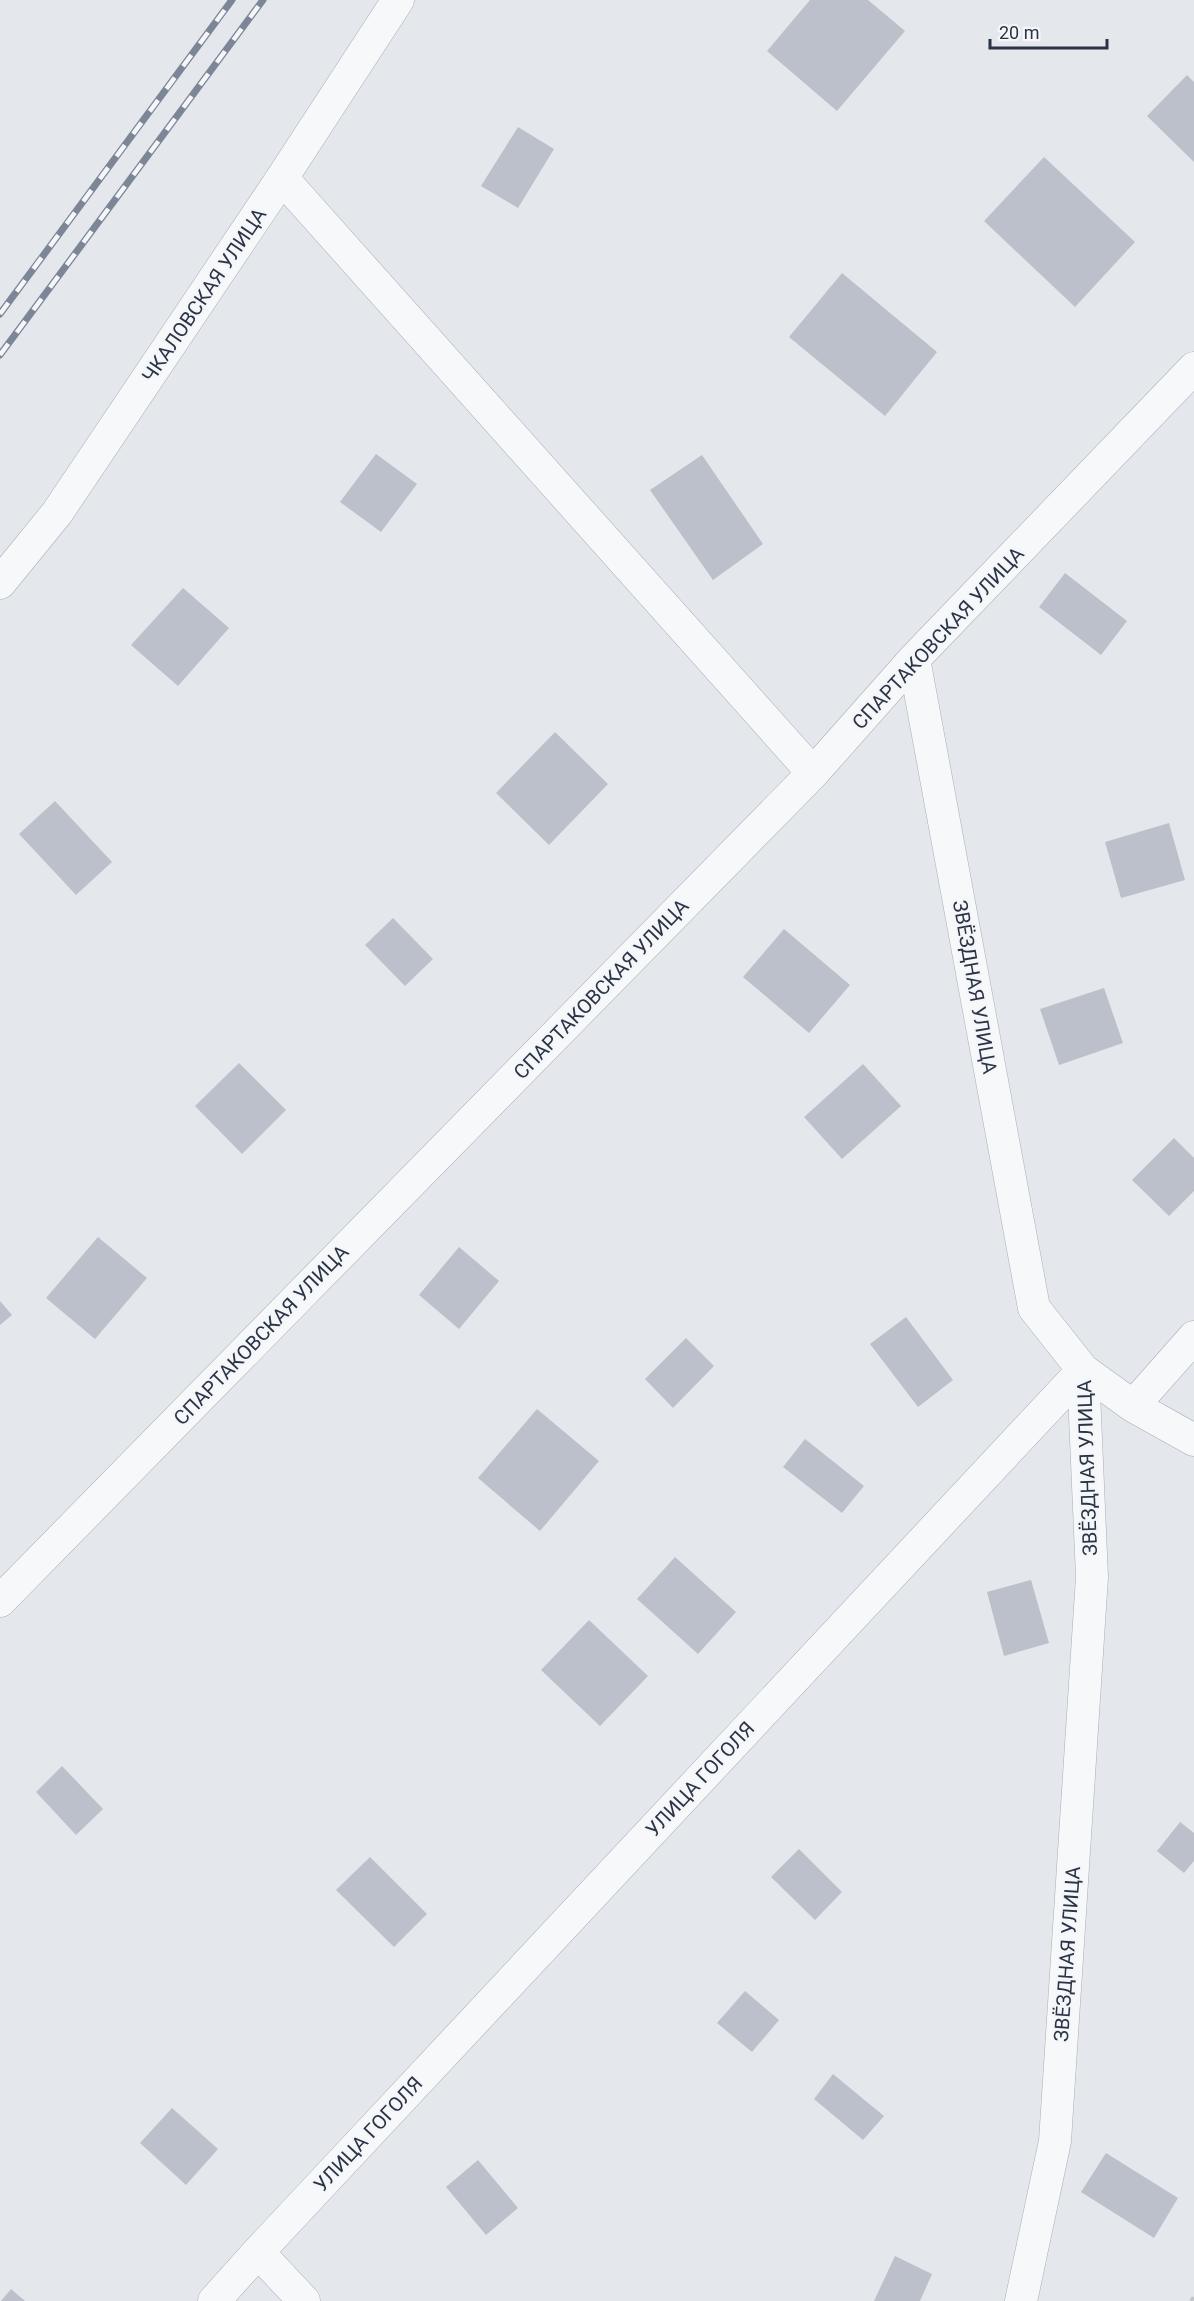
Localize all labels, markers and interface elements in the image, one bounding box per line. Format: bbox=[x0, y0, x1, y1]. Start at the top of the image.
scale bar bbox=[990, 12, 1107, 50]
text: 20 m bbox=[999, 22, 1039, 43]
street label: ЧКАЛОВСКАЯ УЛИЦА bbox=[137, 203, 271, 387]
street label: СПАРТАКОВСКАЯ УЛИЦА bbox=[847, 542, 1029, 734]
street label: СПАРТАКОВСКАЯ УЛИЦА bbox=[509, 894, 693, 1084]
street label: ЗВЁЗДНАЯ УЛИЦА bbox=[948, 898, 1002, 1076]
street label: СПАРТАКОВСКАЯ УЛИЦА bbox=[169, 1240, 353, 1430]
street label: ЗВЁЗДНАЯ УЛИЦА bbox=[1072, 1380, 1102, 1556]
street label: УЛИЦА ГОГОЛЯ bbox=[641, 1717, 759, 1841]
street label: ЗВЁЗДНАЯ УЛИЦА bbox=[1049, 1865, 1085, 2043]
street label: УЛИЦА ГОГОЛЯ bbox=[309, 2072, 427, 2196]

